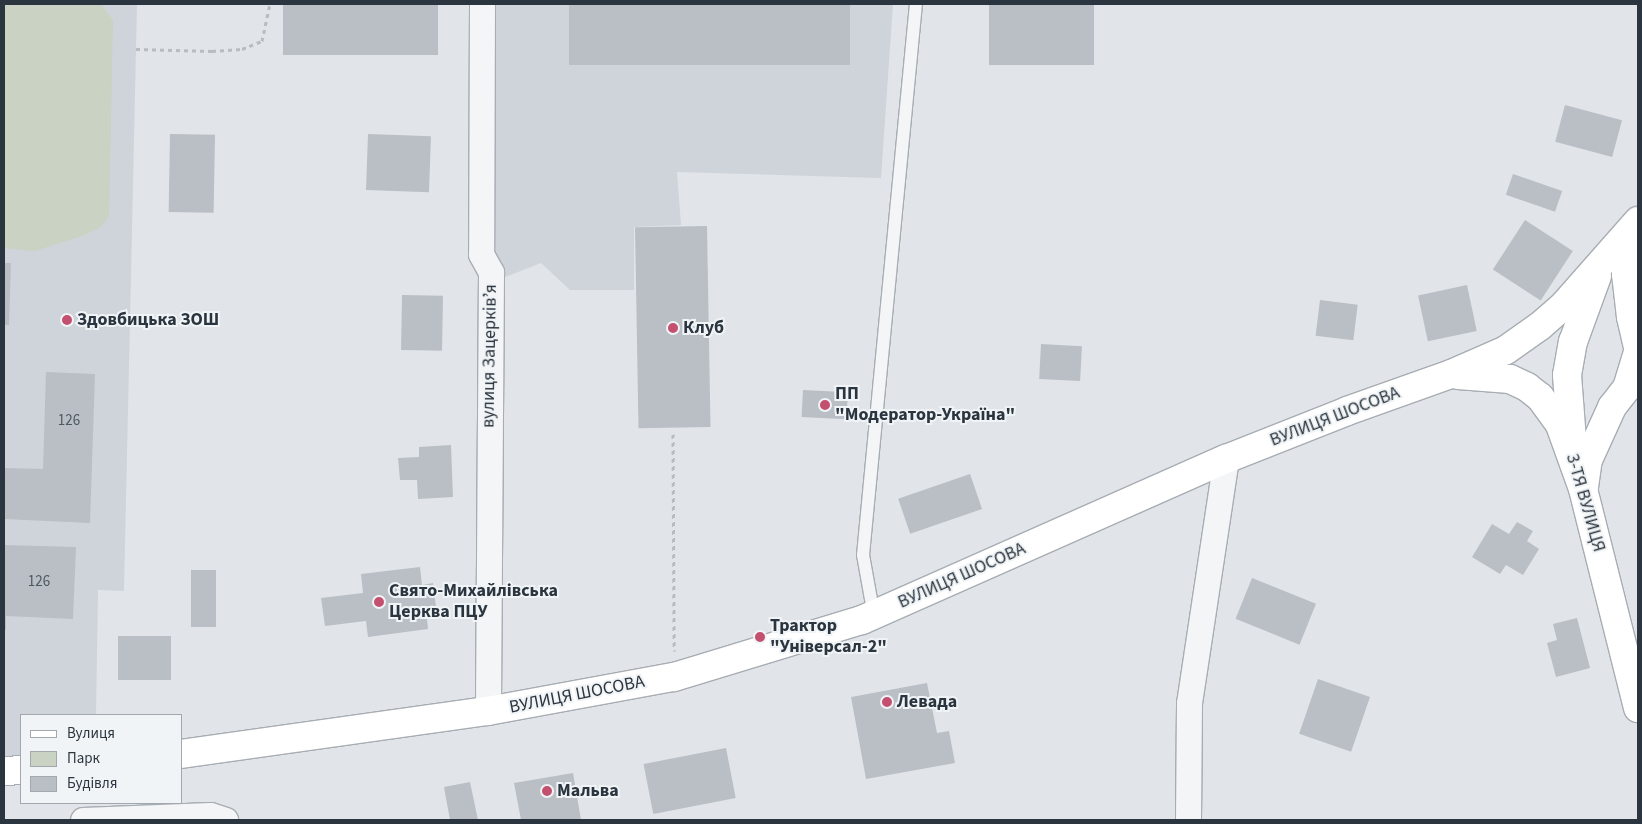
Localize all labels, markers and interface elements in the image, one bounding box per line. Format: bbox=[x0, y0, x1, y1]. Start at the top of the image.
street label: вулиця Зацерківʼя bbox=[478, 284, 502, 428]
place label: Здовбицька ЗОШ bbox=[77, 309, 219, 331]
marker: Здовбицька ЗОШ bbox=[61, 314, 73, 326]
place label: Клуб bbox=[683, 317, 724, 339]
marker: Клуб bbox=[667, 322, 679, 334]
street label: ВУЛИЦЯ ШОСОВА bbox=[1267, 382, 1403, 452]
place label: ПП "Модератор-Україна" bbox=[835, 384, 1015, 426]
marker: ПП "Модератор-Україна" bbox=[819, 399, 831, 411]
house number: 126 bbox=[58, 412, 80, 430]
street label: 3-ТЯ ВУЛИЦЯ bbox=[1561, 451, 1609, 555]
street label: ВУЛИЦЯ ШОСОВА bbox=[895, 538, 1029, 614]
house number: 126 bbox=[28, 573, 50, 591]
place label: Свято-Михайлівська Церква ПЦУ bbox=[389, 581, 558, 624]
marker: Свято-Михайлівська Церква ПЦУ bbox=[373, 596, 385, 608]
place label: Трактор "Універсал-2" bbox=[770, 616, 887, 659]
marker: Трактор "Універсал-2" bbox=[754, 631, 766, 643]
street label: ВУЛИЦЯ ШОСОВА bbox=[508, 671, 646, 719]
place label: Левада bbox=[897, 691, 957, 713]
marker: Левада bbox=[881, 696, 893, 708]
legend bbox=[20, 714, 182, 804]
text: Вулиця bbox=[67, 723, 115, 744]
text: Парк bbox=[67, 748, 100, 769]
text: Будівля bbox=[67, 773, 117, 794]
place label: Мальва bbox=[557, 780, 619, 802]
marker: Мальва bbox=[541, 785, 553, 797]

